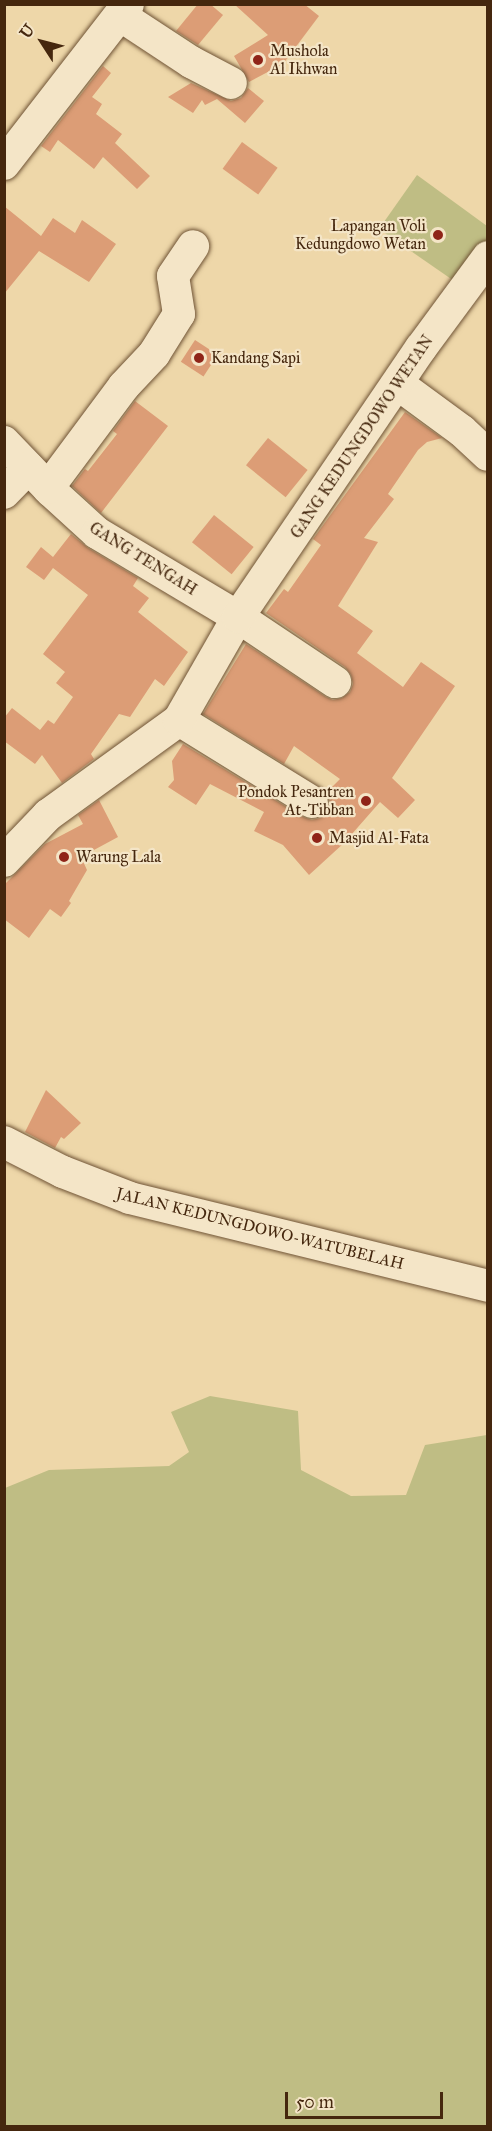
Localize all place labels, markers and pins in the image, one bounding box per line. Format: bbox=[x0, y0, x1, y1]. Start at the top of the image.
place label: Mushola Al Ikhwan bbox=[270, 41, 337, 79]
marker: Mushola Al Ikhwan bbox=[251, 53, 265, 67]
place label: Lapangan Voli Kedungdowo Wetan bbox=[295, 216, 426, 254]
marker: Lapangan Voli Kedungdowo Wetan bbox=[431, 228, 445, 242]
place label: Kandang Sapi bbox=[211, 348, 300, 368]
marker: Kandang Sapi bbox=[192, 351, 206, 365]
place label: Pondok Pesantren At-Tibban bbox=[238, 782, 354, 820]
marker: Pondok Pesantren At-Tibban bbox=[359, 794, 373, 808]
place label: Masjid Al-Fata bbox=[329, 828, 429, 848]
marker: Masjid Al-Fata bbox=[310, 831, 324, 845]
place label: Warung Lala bbox=[76, 847, 161, 867]
marker: Warung Lala bbox=[57, 850, 71, 864]

